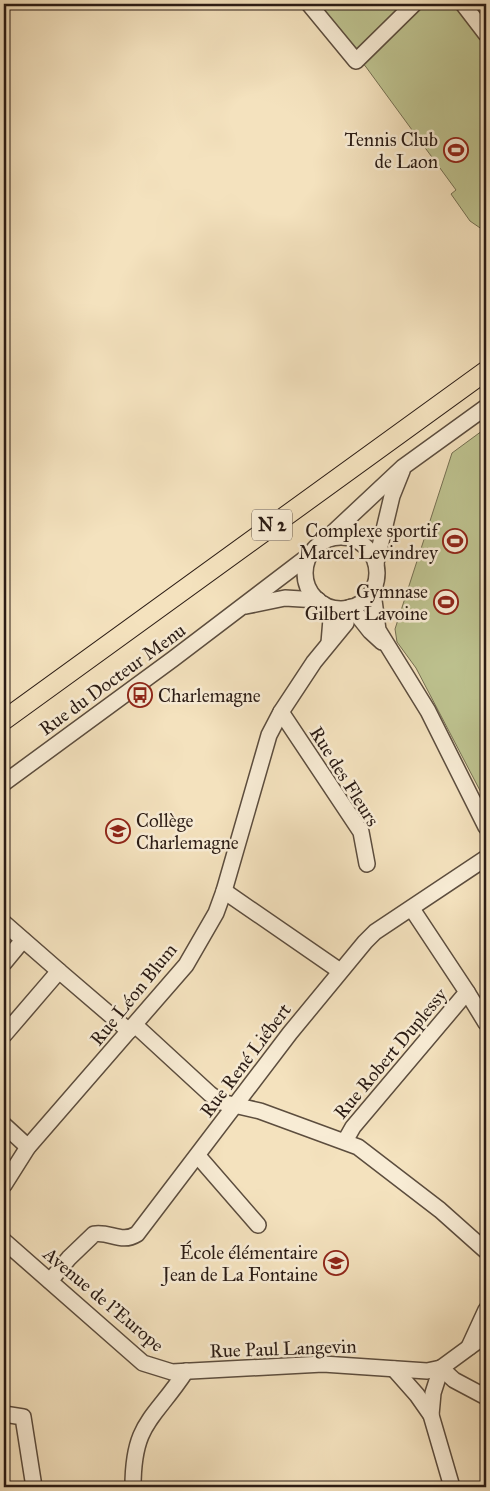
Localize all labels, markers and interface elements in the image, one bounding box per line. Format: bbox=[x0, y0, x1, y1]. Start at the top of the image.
place label: Tennis Club de Laon bbox=[344, 128, 438, 173]
sports icon: Tennis Club de Laon bbox=[443, 137, 469, 163]
road number: N 2 bbox=[252, 510, 292, 540]
place label: Complexe sportif Marcel Levindrey bbox=[298, 519, 441, 564]
sports icon: Complexe sportif Marcel Levindrey bbox=[442, 528, 468, 554]
place label: Gymnase Gilbert Lavoine bbox=[305, 580, 428, 625]
sports icon: Gymnase Gilbert Lavoine bbox=[433, 589, 459, 615]
street label: Rue du Docteur Menu bbox=[35, 619, 190, 740]
bus stop icon: Charlemagne bbox=[127, 682, 153, 708]
place label: Charlemagne bbox=[158, 684, 261, 708]
street label: Rue des Fleurs bbox=[305, 722, 384, 830]
place label: Collège Charlemagne bbox=[136, 809, 239, 855]
school or university icon: Collège Charlemagne bbox=[105, 818, 131, 844]
street label: Rue Léon Blum bbox=[85, 938, 182, 1050]
street label: Rue Robert Duplessy bbox=[329, 982, 452, 1123]
street label: Rue René Liébert bbox=[195, 999, 296, 1122]
place label: École élémentaire Jean de La Fontaine bbox=[161, 1240, 318, 1287]
street label: Avenue de l'Europe bbox=[38, 1242, 169, 1357]
school or university icon: École élémentaire Jean de La Fontaine bbox=[323, 1250, 349, 1276]
street label: Rue Paul Langevin bbox=[209, 1334, 357, 1364]

